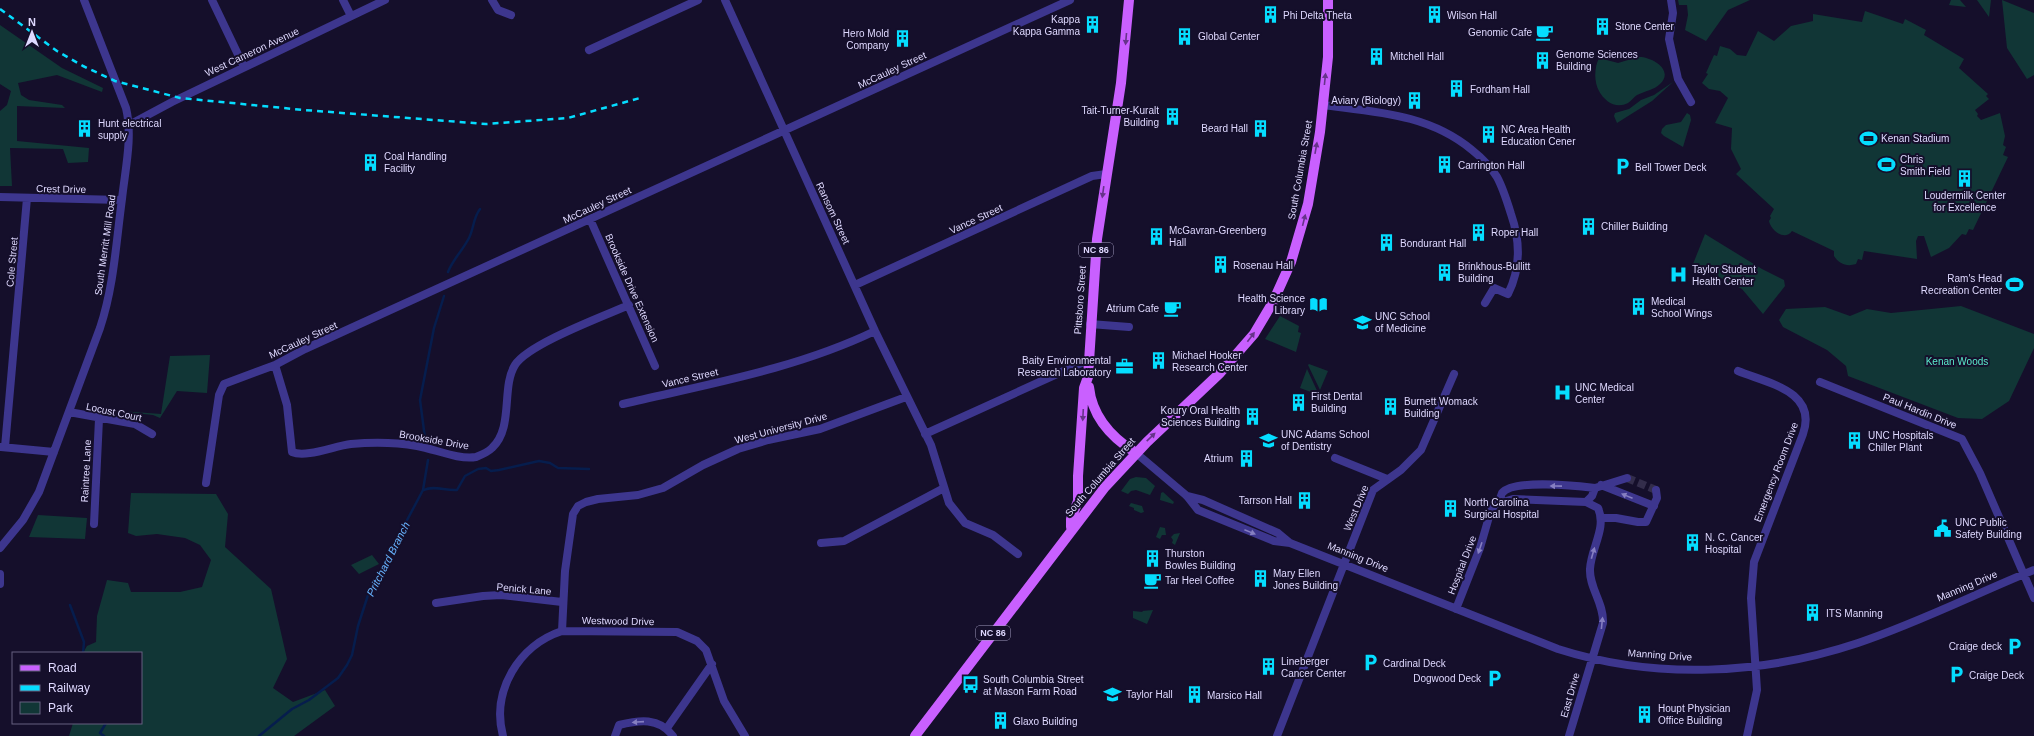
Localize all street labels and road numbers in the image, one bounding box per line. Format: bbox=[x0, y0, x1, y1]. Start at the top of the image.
street label: West Cameron Avenue bbox=[203, 25, 301, 79]
street label: McCauley Street bbox=[856, 49, 928, 91]
street label: South Columbia Street bbox=[1286, 119, 1314, 221]
street label: Ransom Street bbox=[814, 180, 852, 246]
street label: Crest Drive bbox=[36, 183, 87, 195]
street label: McCauley Street bbox=[561, 184, 633, 226]
street label: South Merritt Mill Road bbox=[92, 194, 118, 296]
street label: Vance Street bbox=[948, 202, 1004, 236]
street label: Brookside Drive Extension bbox=[603, 232, 661, 344]
street label: Cole Street bbox=[4, 236, 20, 287]
road number: NC 86 bbox=[1079, 243, 1113, 257]
street label: Pittsboro Street bbox=[1072, 265, 1088, 335]
street label: McCauley Street bbox=[267, 319, 339, 361]
street label: Vance Street bbox=[661, 366, 719, 390]
street label: Paul Hardin Drive bbox=[1882, 391, 1959, 431]
street label: Locust Court bbox=[85, 401, 143, 423]
street label: West University Drive bbox=[734, 410, 829, 446]
street label: Emergency Room Drive bbox=[1752, 420, 1800, 524]
street label: Brookside Drive bbox=[398, 428, 470, 452]
street label: South Columbia Street bbox=[1063, 435, 1137, 519]
street label: Raintree Lane bbox=[79, 439, 93, 503]
street label: West Drive bbox=[1341, 483, 1371, 533]
street label: Hospital Drive bbox=[1446, 534, 1478, 596]
street label: Manning Drive bbox=[1326, 540, 1390, 574]
street label: Manning Drive bbox=[1935, 568, 1999, 604]
street label: Penick Lane bbox=[496, 581, 552, 597]
street label: Westwood Drive bbox=[582, 615, 655, 627]
road number: NC 86 bbox=[976, 626, 1010, 640]
street label: Manning Drive bbox=[1627, 647, 1693, 663]
street label: East Drive bbox=[1558, 671, 1582, 719]

